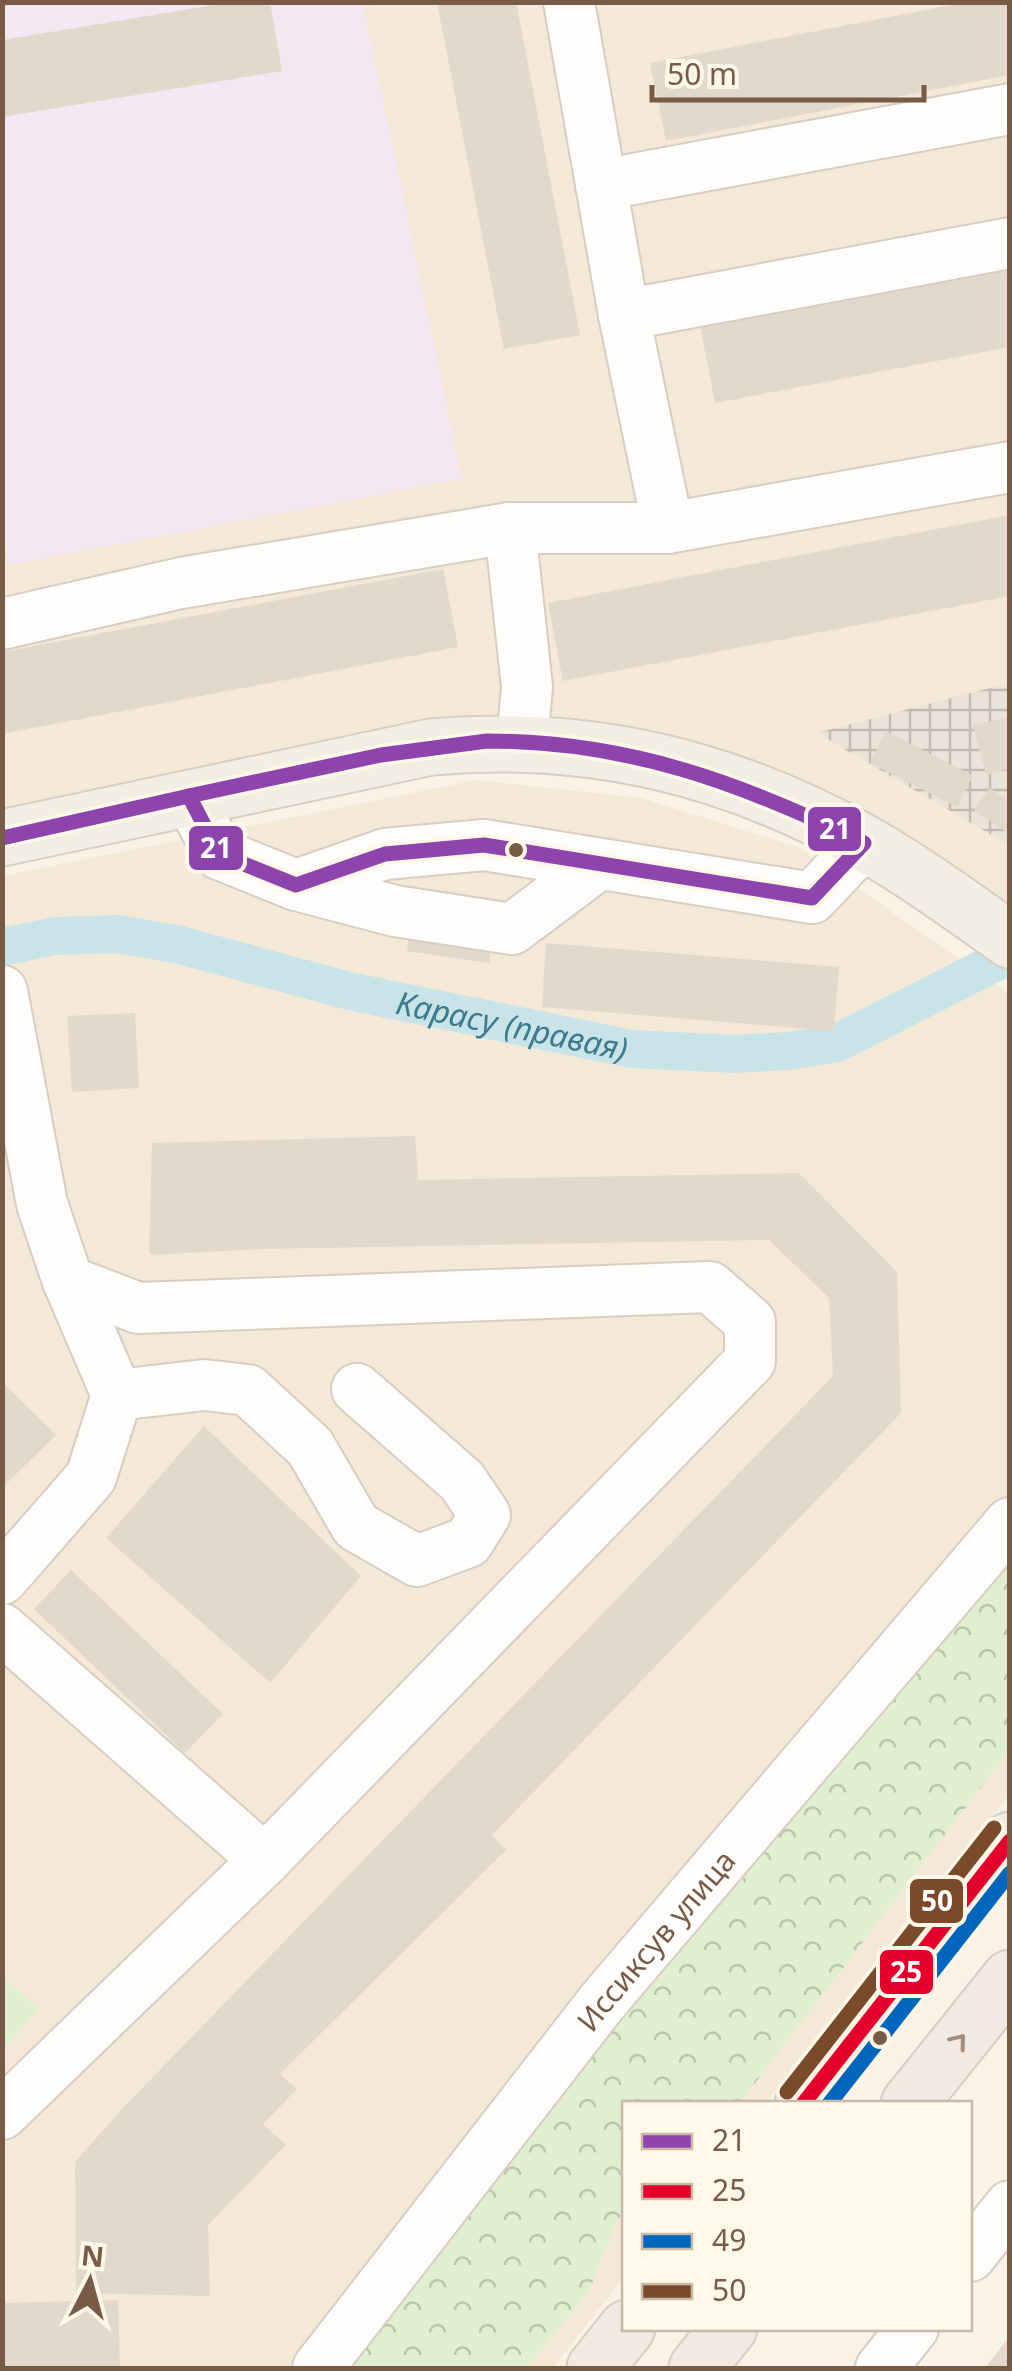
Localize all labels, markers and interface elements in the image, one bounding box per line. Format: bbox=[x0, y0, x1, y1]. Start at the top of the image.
scale bar bbox=[652, 40, 924, 102]
text: 50 m bbox=[667, 53, 737, 94]
line badge: 21 bbox=[806, 805, 863, 853]
text: 21 bbox=[819, 809, 851, 847]
line badge: 21 bbox=[187, 824, 245, 872]
text: 21 bbox=[200, 828, 232, 866]
unlabelled marker bbox=[506, 840, 526, 860]
water label: Карасу (правая) bbox=[393, 980, 632, 1069]
street label: Иссиксув улица bbox=[567, 1841, 744, 2039]
line badge: 50 bbox=[908, 1877, 965, 1925]
text: 50 bbox=[921, 1881, 953, 1919]
line badge: 25 bbox=[878, 1948, 935, 1996]
text: 25 bbox=[890, 1952, 922, 1990]
unlabelled marker bbox=[870, 2028, 890, 2048]
one-way arrow bbox=[947, 2034, 965, 2052]
legend bbox=[622, 2101, 972, 2331]
text: 21 bbox=[712, 2119, 746, 2160]
text: 25 bbox=[712, 2169, 746, 2210]
text: 49 bbox=[712, 2219, 746, 2260]
north arrow bbox=[40, 2231, 140, 2331]
text: N bbox=[79, 2235, 106, 2275]
text: 50 bbox=[712, 2269, 746, 2310]

